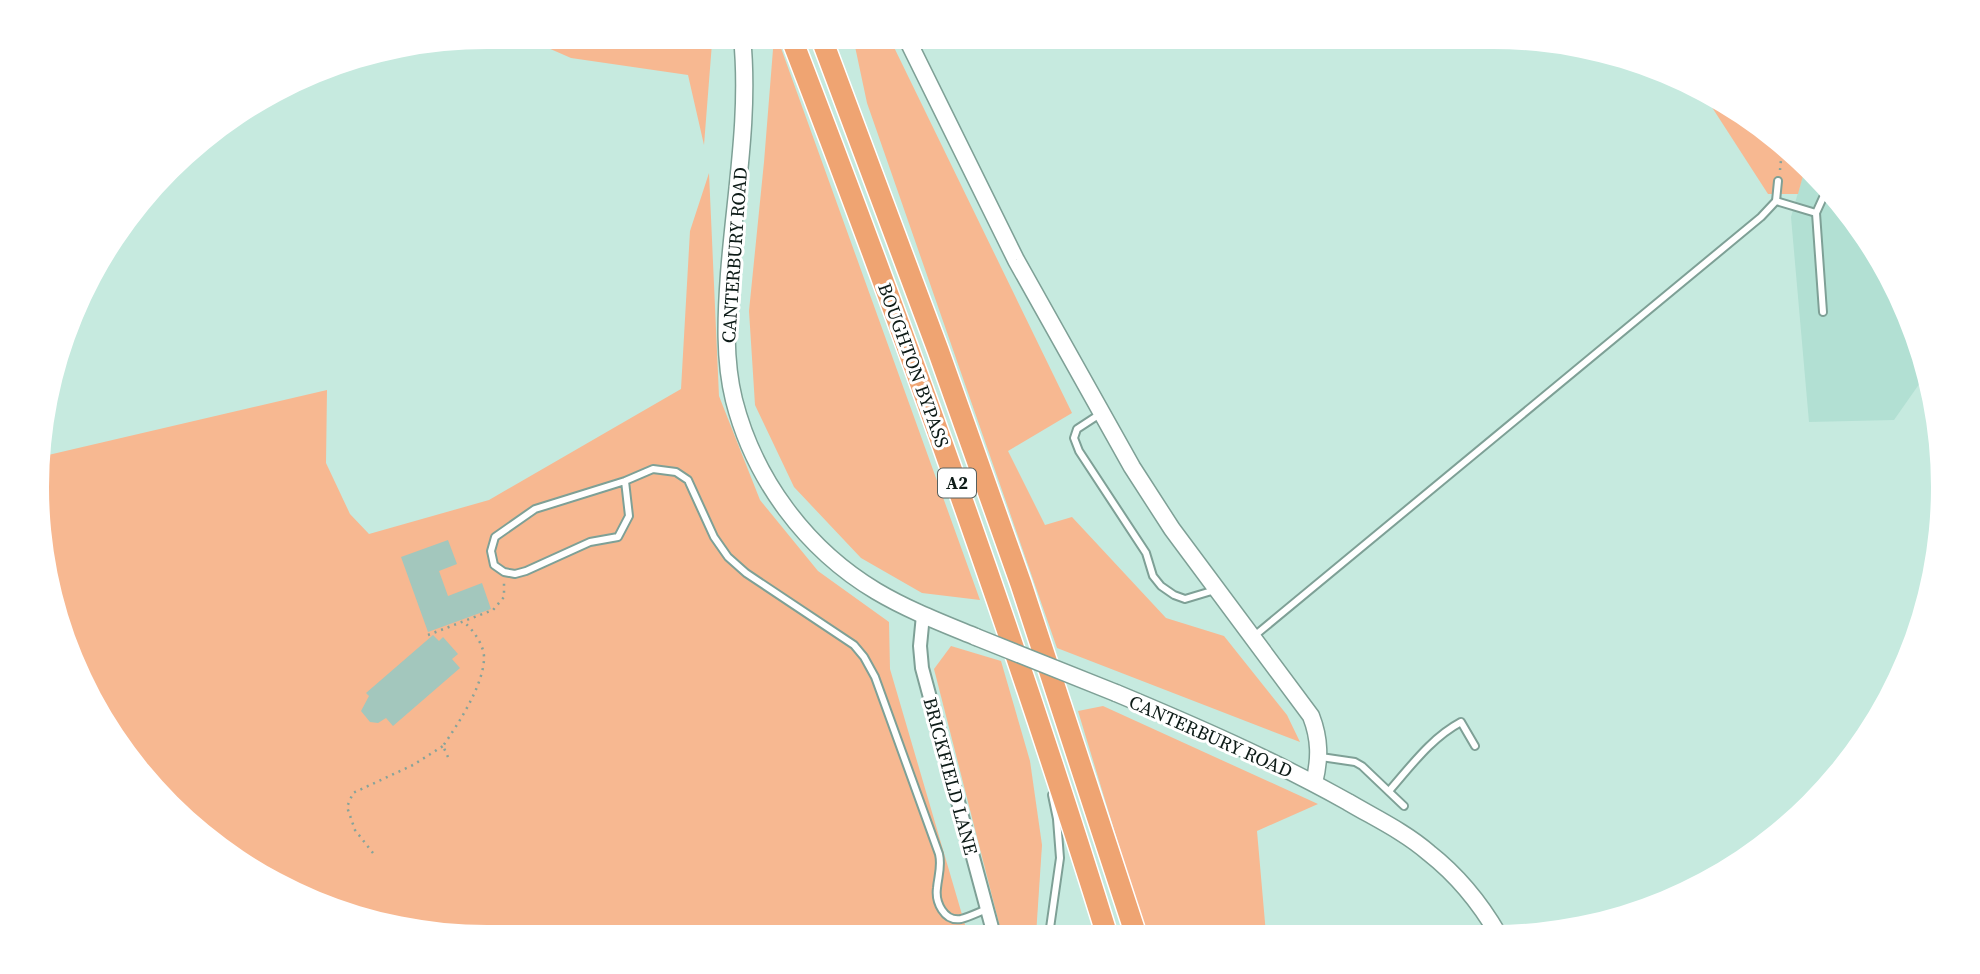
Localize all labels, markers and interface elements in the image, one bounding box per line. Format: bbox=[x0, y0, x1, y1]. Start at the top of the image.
street label: CANTERBURY ROAD bbox=[715, 166, 753, 344]
street label: BOUGHTON BYPASS bbox=[872, 279, 956, 451]
road number: A2 bbox=[938, 468, 976, 498]
street label: CANTERBURY ROAD bbox=[1125, 688, 1297, 784]
street label: BRICKFIELD LANE bbox=[917, 694, 985, 858]

